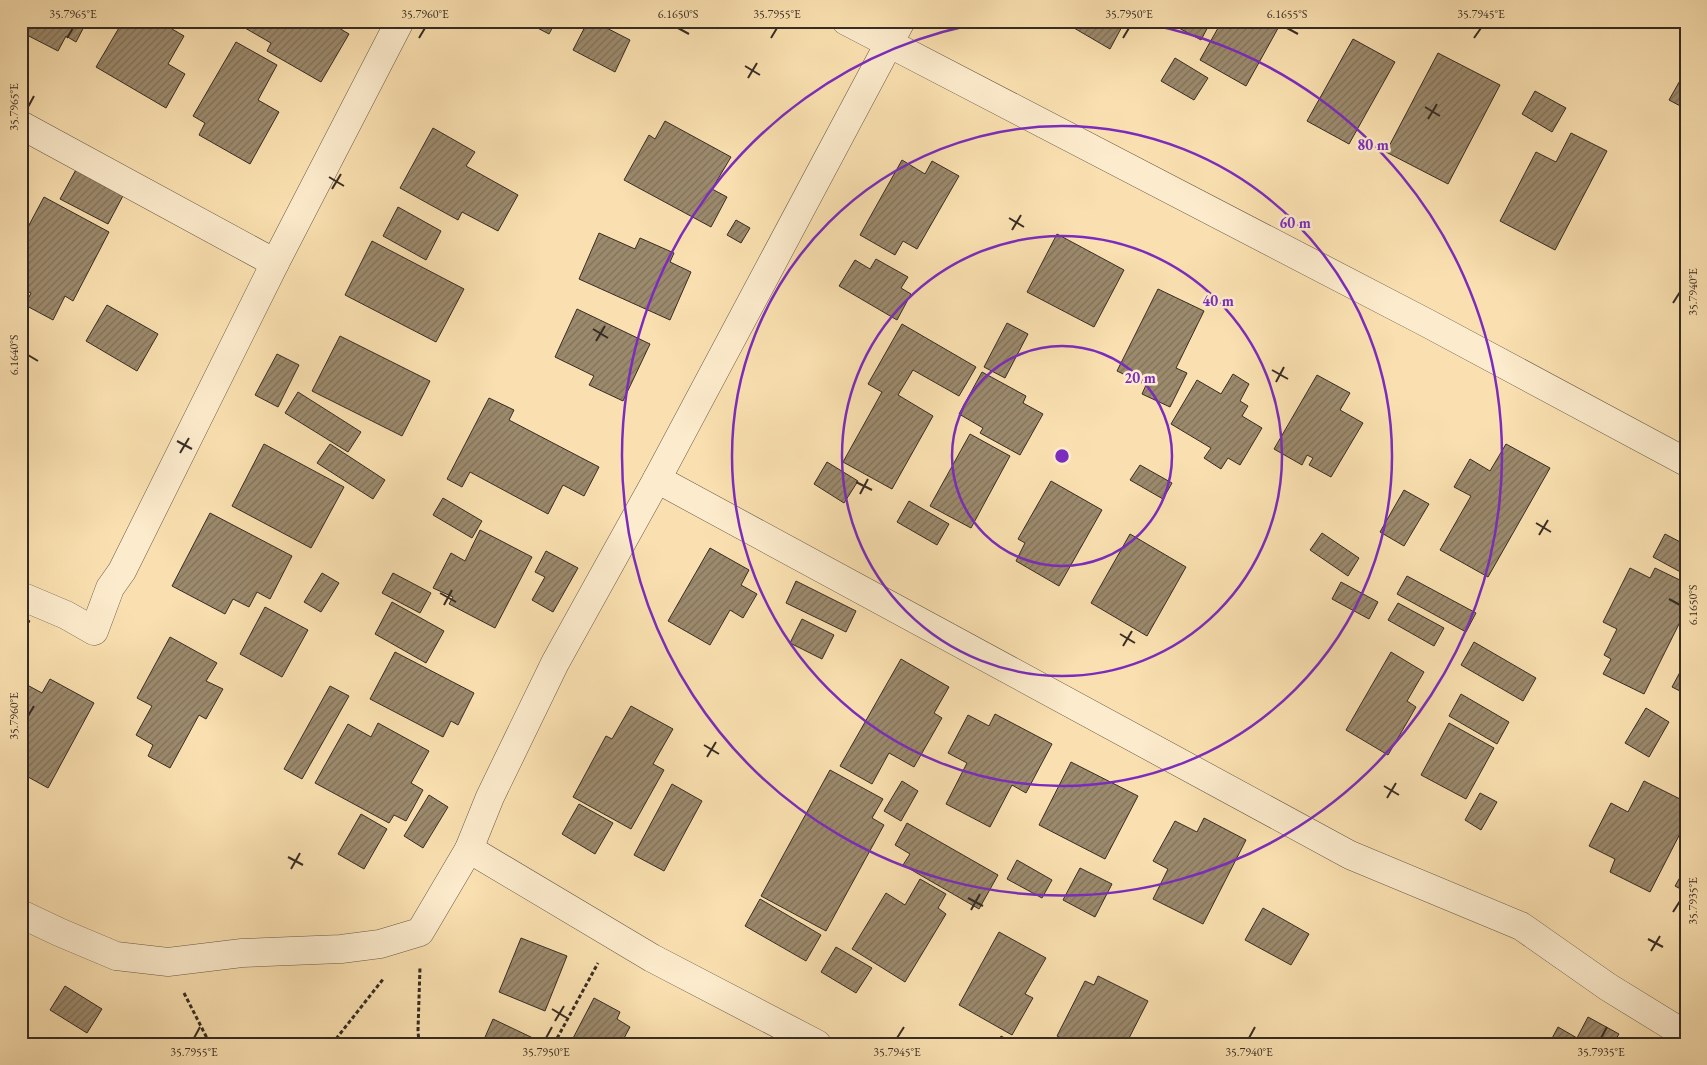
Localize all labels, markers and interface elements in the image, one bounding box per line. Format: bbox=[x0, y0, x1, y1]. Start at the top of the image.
text: 35.7965°E bbox=[49, 6, 97, 22]
text: 35.7960°E bbox=[401, 6, 449, 22]
text: 6.1650°S bbox=[658, 6, 699, 22]
text: 35.7955°E bbox=[753, 6, 801, 22]
text: 35.7950°E bbox=[1105, 6, 1153, 22]
text: 6.1655°S bbox=[1267, 6, 1308, 22]
text: 35.7945°E bbox=[1457, 6, 1505, 22]
text: 35.7965°E bbox=[6, 83, 22, 131]
text: 80 m bbox=[1357, 135, 1389, 154]
text: 60 m bbox=[1279, 213, 1311, 232]
text: 35.7940°E bbox=[1685, 268, 1701, 316]
text: 40 m bbox=[1202, 291, 1234, 310]
text: 6.1640°S bbox=[6, 334, 22, 375]
text: 20 m bbox=[1124, 368, 1156, 387]
centre of rings bbox=[1053, 447, 1071, 465]
text: 6.1650°S bbox=[1685, 584, 1701, 625]
text: 35.7960°E bbox=[6, 692, 22, 740]
text: 35.7935°E bbox=[1685, 877, 1701, 925]
text: 35.7955°E bbox=[170, 1044, 218, 1060]
text: 35.7950°E bbox=[522, 1044, 570, 1060]
text: 35.7945°E bbox=[873, 1044, 921, 1060]
text: 35.7940°E bbox=[1225, 1044, 1273, 1060]
text: 35.7935°E bbox=[1577, 1044, 1625, 1060]

